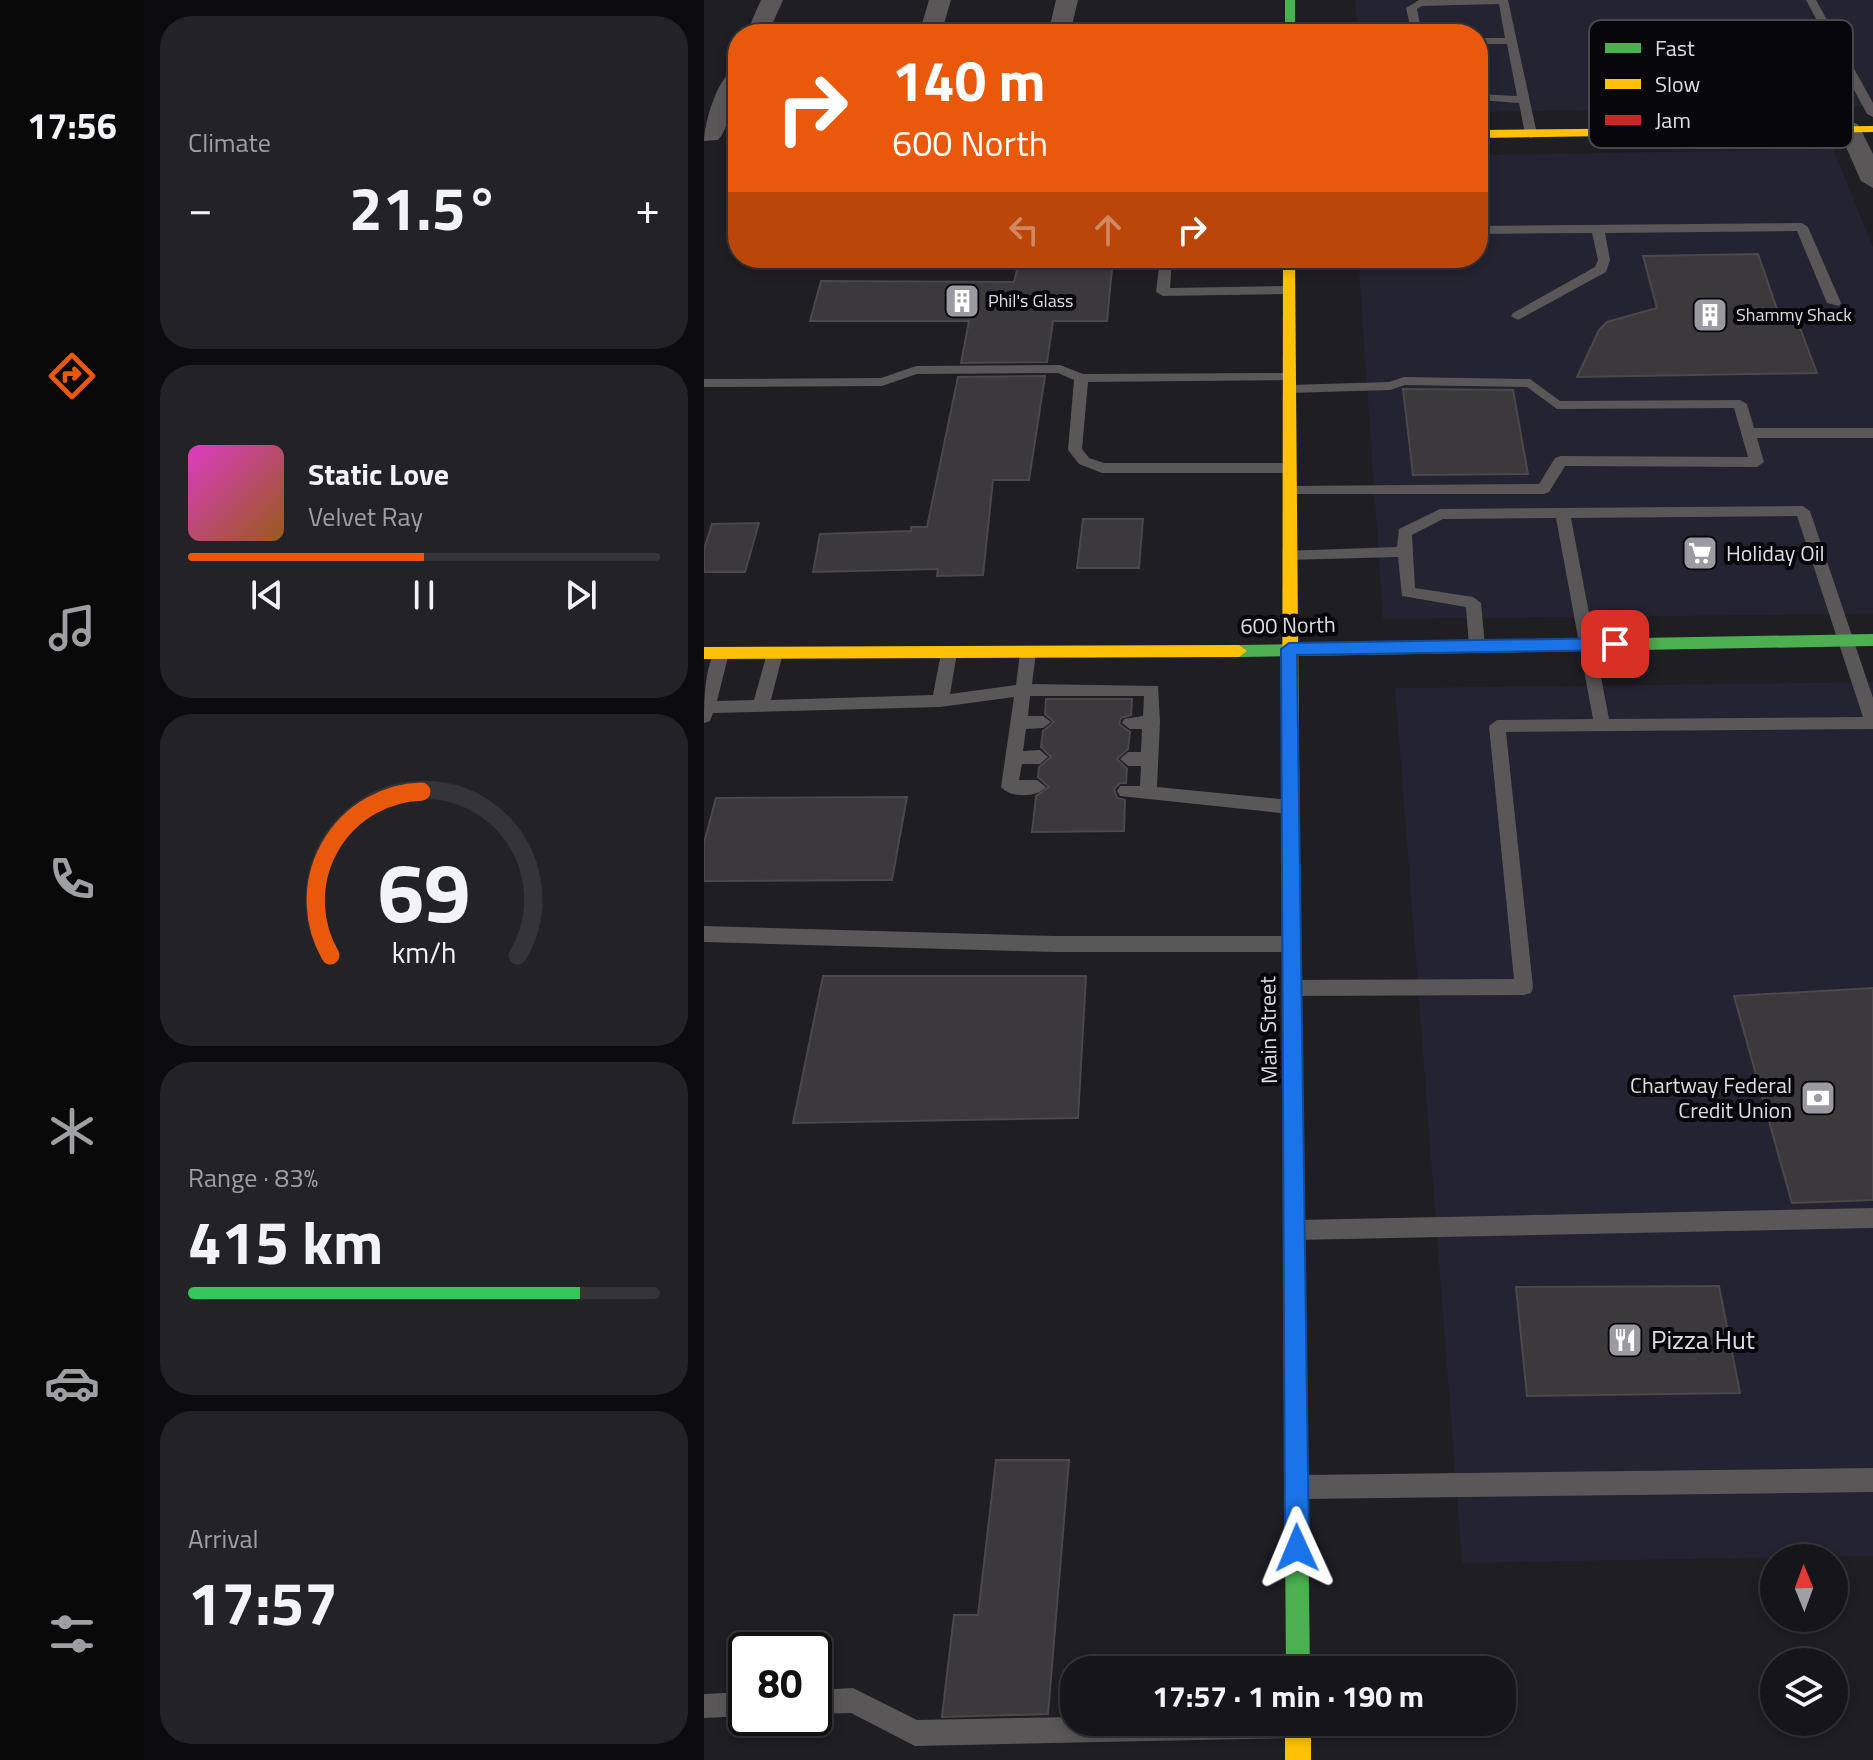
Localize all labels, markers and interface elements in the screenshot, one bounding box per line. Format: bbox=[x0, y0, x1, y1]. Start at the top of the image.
legend bbox=[1589, 20, 1853, 148]
text: Fast bbox=[1655, 31, 1695, 65]
text: 140 m bbox=[892, 38, 1045, 123]
icon: right bbox=[760, 56, 864, 160]
text: Slow bbox=[1655, 67, 1701, 101]
text: 17:56 bbox=[27, 98, 117, 153]
text: Jam bbox=[1655, 103, 1691, 137]
text: 600 North bbox=[892, 115, 1048, 170]
text: Climate bbox=[188, 123, 271, 162]
text: 21.5° bbox=[349, 162, 499, 253]
text: − bbox=[188, 174, 213, 241]
text: + bbox=[635, 174, 660, 241]
icon: left bbox=[1002, 208, 1046, 252]
icon: ahead bbox=[1086, 208, 1130, 252]
icon: right bbox=[1170, 208, 1214, 252]
building icon: Phil's Glass bbox=[943, 282, 981, 320]
place label: Phil's Glass bbox=[988, 287, 1073, 314]
building icon: Shammy Shack bbox=[1691, 296, 1729, 334]
place label: Shammy Shack bbox=[1736, 301, 1852, 328]
icon: directions bbox=[44, 348, 100, 404]
text: Static Love bbox=[308, 451, 449, 497]
text: Velvet Ray bbox=[308, 497, 423, 536]
supermarket icon: Holiday Oil bbox=[1681, 534, 1719, 572]
place label: Holiday Oil bbox=[1726, 536, 1825, 570]
icon: previous bbox=[245, 573, 289, 617]
icon: pause bbox=[402, 573, 446, 617]
icon: next bbox=[559, 573, 603, 617]
icon: music bbox=[44, 600, 100, 656]
street label: 600 North bbox=[1240, 607, 1336, 643]
pin bbox=[1581, 610, 1649, 678]
icon: arrive bbox=[1593, 622, 1637, 666]
text: 69 bbox=[377, 828, 471, 954]
icon: phone bbox=[44, 851, 100, 907]
text: km/h bbox=[392, 931, 456, 974]
street label: Main Street bbox=[1250, 976, 1286, 1084]
place label: Chartway Federal Credit Union bbox=[1630, 1068, 1792, 1127]
bank icon: Chartway Federal Credit Union bbox=[1799, 1079, 1837, 1117]
icon: climate bbox=[44, 1103, 100, 1159]
text: Range · 83% bbox=[188, 1158, 318, 1197]
text: 415 km bbox=[188, 1196, 383, 1287]
place label: Pizza Hut bbox=[1651, 1320, 1755, 1359]
restaurant icon: Pizza Hut bbox=[1606, 1321, 1644, 1359]
icon: car bbox=[44, 1355, 100, 1411]
position arrow bbox=[1255, 1506, 1339, 1590]
text: Arrival bbox=[188, 1519, 259, 1558]
north arrow bbox=[1760, 1544, 1848, 1632]
map controls bbox=[1760, 1544, 1848, 1736]
text: 17:57 bbox=[188, 1557, 338, 1648]
icon: filters bbox=[44, 1606, 100, 1662]
speed limit sign: 80 bbox=[728, 1632, 832, 1736]
button: layers bbox=[1760, 1648, 1848, 1736]
text: 17:57 · 1 min · 190 m bbox=[1152, 1673, 1424, 1719]

